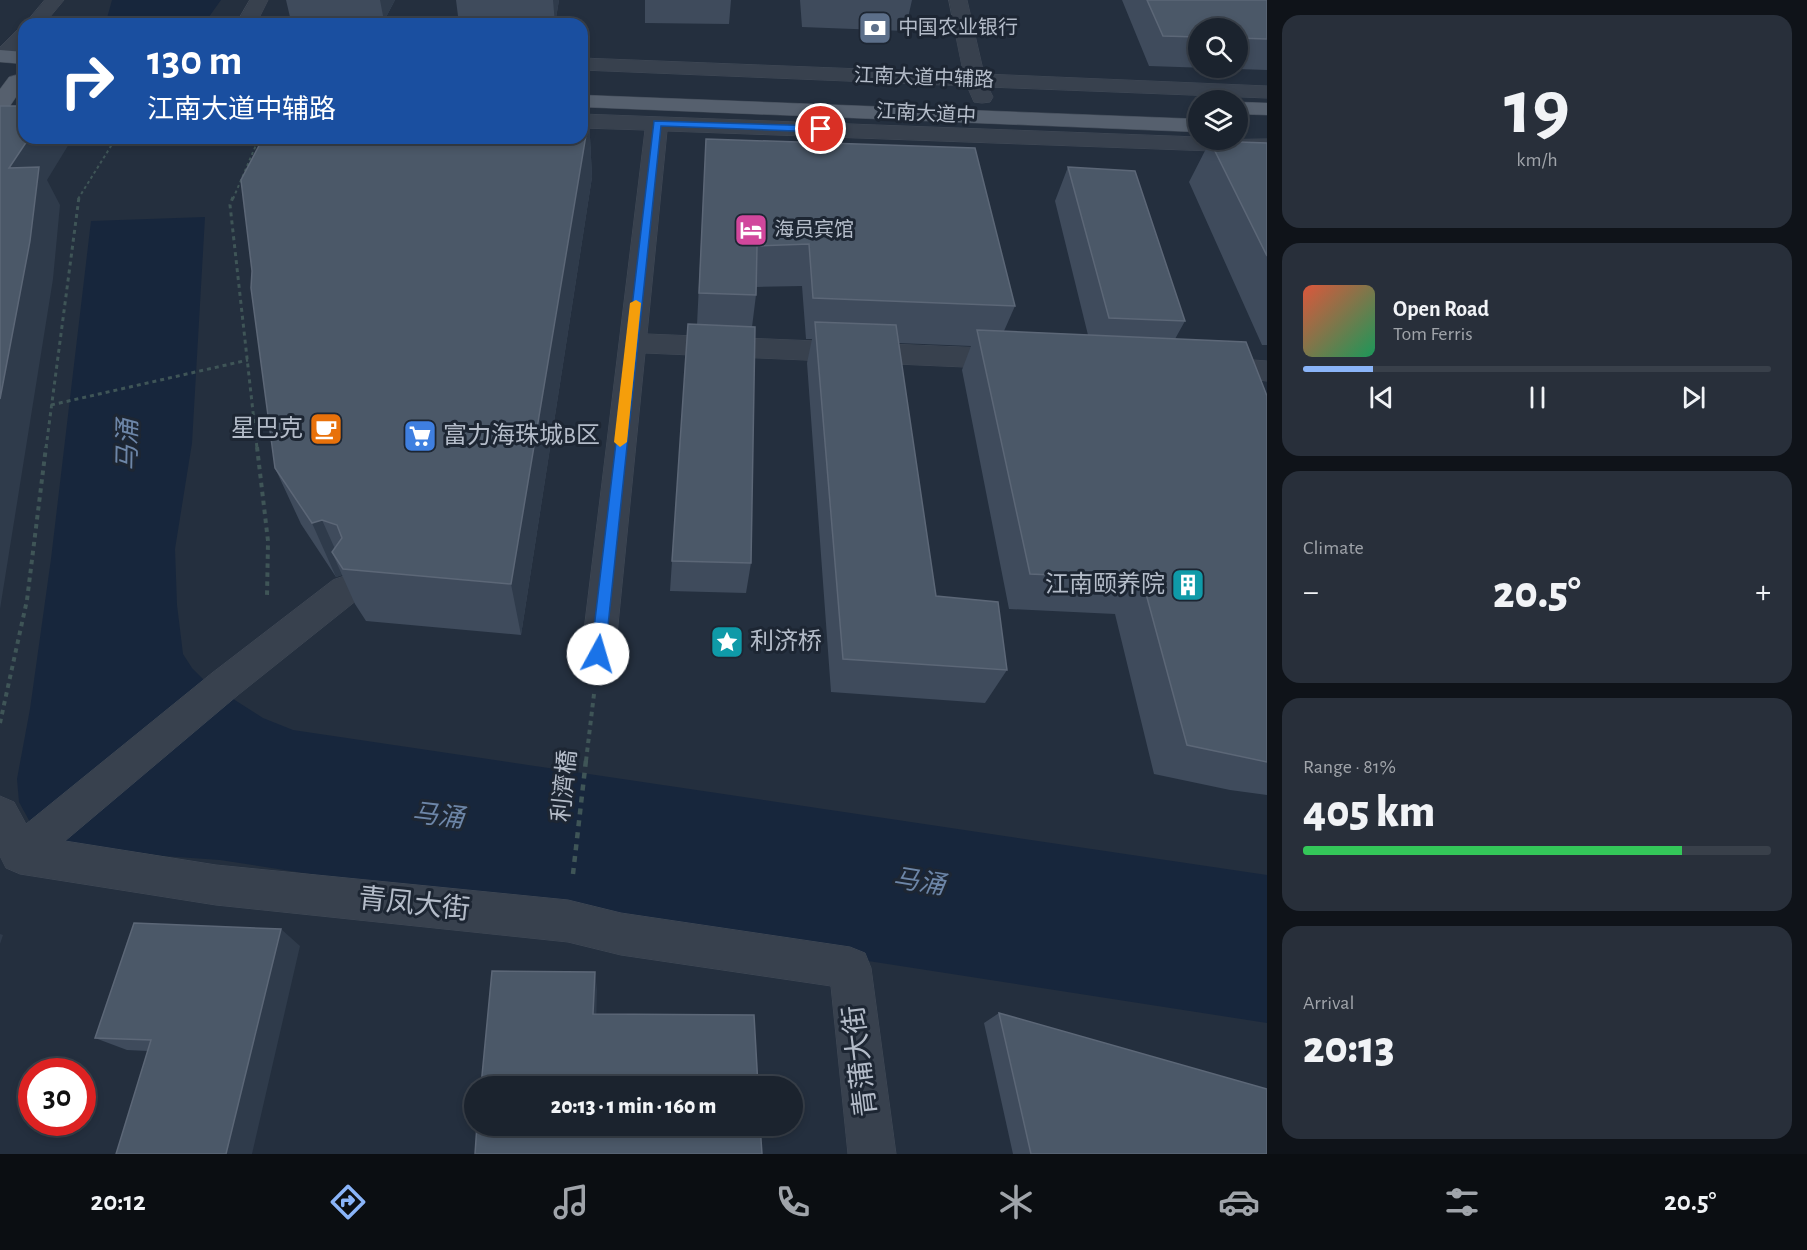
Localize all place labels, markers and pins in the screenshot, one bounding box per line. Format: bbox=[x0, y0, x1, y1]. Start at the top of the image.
bank icon: 中国农业银行 bbox=[857, 10, 893, 46]
place label: 中国农业银行 bbox=[898, 17, 1018, 38]
pin bbox=[795, 103, 846, 154]
hotel icon: 海员宾馆 bbox=[733, 212, 769, 248]
place label: 海员宾馆 bbox=[774, 218, 854, 240]
cafe icon: 星巴克 bbox=[308, 411, 344, 447]
place label: 星巴克 bbox=[231, 415, 303, 441]
supermarket icon: 富力海珠城B区 bbox=[402, 418, 438, 454]
place label: 富力海珠城B区 bbox=[443, 422, 600, 448]
building icon: 江南颐养院 bbox=[1170, 567, 1206, 603]
place label: 江南颐养院 bbox=[1045, 571, 1165, 597]
place icon: 利济桥 bbox=[709, 624, 745, 660]
place label: 利济桥 bbox=[750, 628, 822, 654]

